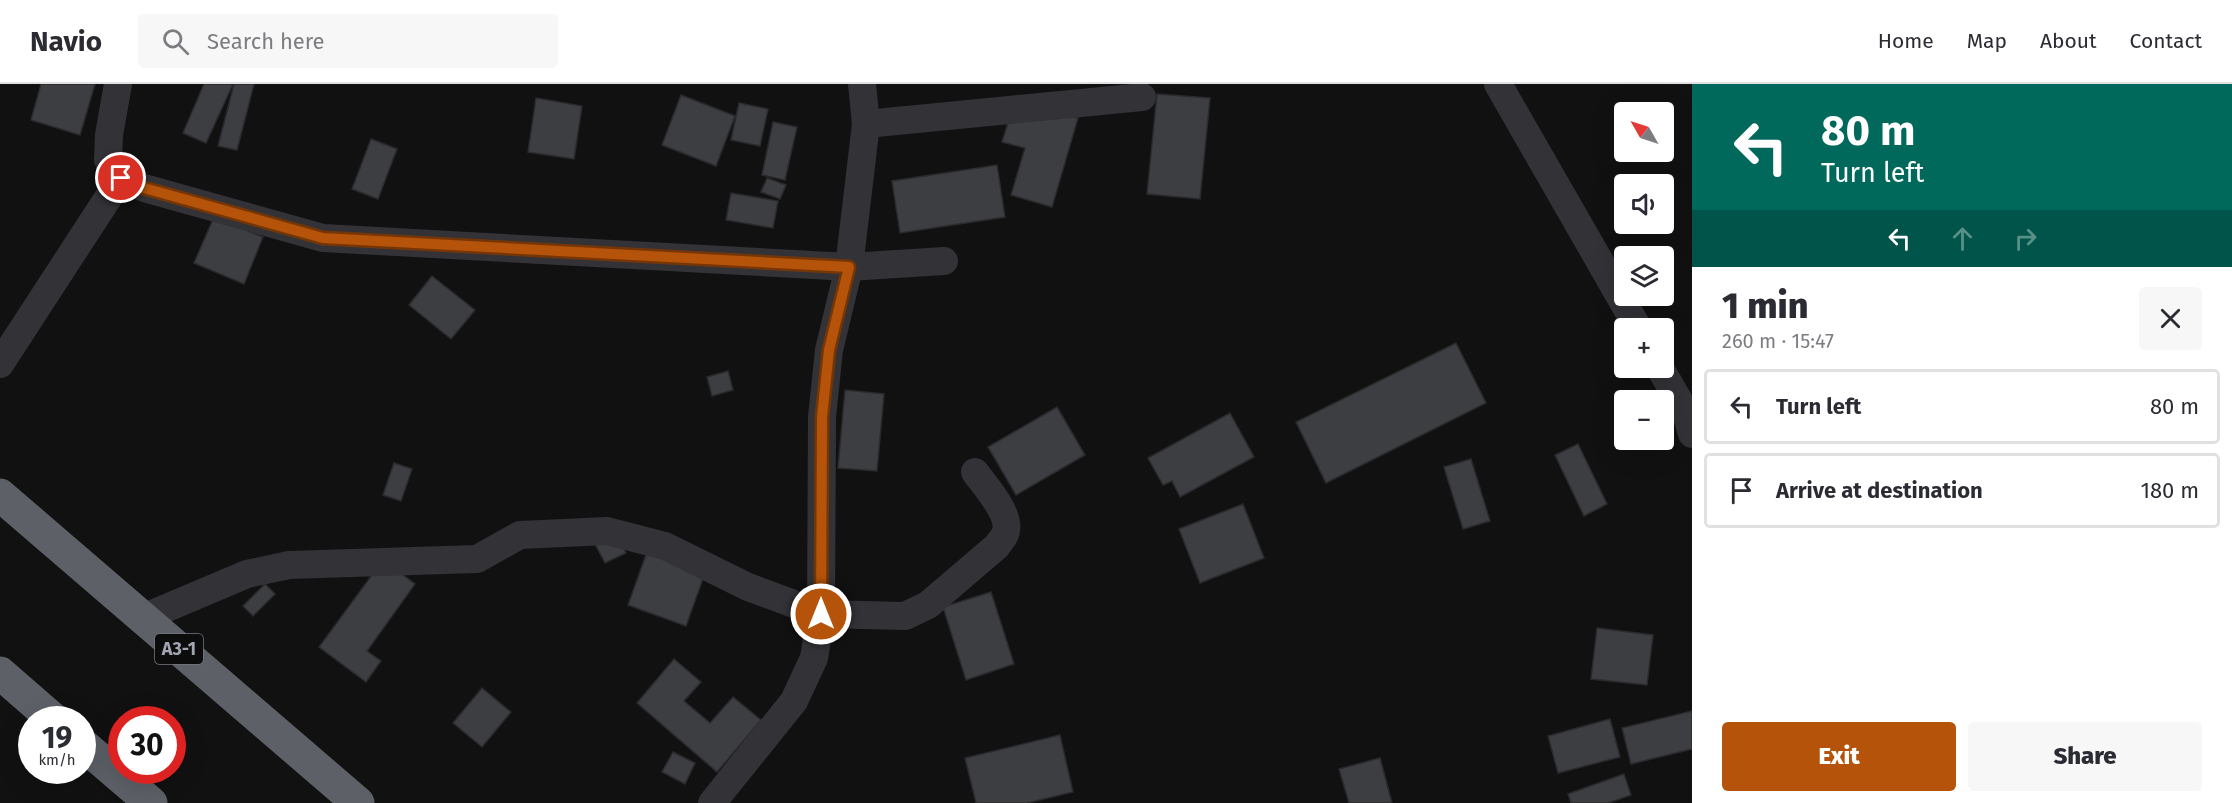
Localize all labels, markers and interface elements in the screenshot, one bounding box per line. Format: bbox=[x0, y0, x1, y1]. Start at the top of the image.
search box bbox=[138, 14, 558, 68]
text: Navio bbox=[30, 25, 102, 58]
icon: search bbox=[159, 25, 192, 58]
text: Search here bbox=[207, 28, 325, 55]
text: Home bbox=[1878, 28, 1934, 54]
text: Map bbox=[1967, 28, 2007, 54]
text: About bbox=[2040, 28, 2097, 54]
text: Contact bbox=[2130, 28, 2202, 54]
north arrow bbox=[1614, 102, 1674, 162]
map controls bbox=[1614, 102, 1674, 450]
text: 80 m bbox=[1821, 106, 1915, 156]
icon: left bbox=[1722, 108, 1800, 186]
pin bbox=[95, 152, 146, 203]
text: Turn left bbox=[1821, 157, 1924, 189]
icon: arrive bbox=[104, 161, 137, 194]
button: sound bbox=[1614, 174, 1674, 234]
icon: left bbox=[1883, 222, 1916, 255]
icon: ahead bbox=[1946, 222, 1979, 255]
icon: right bbox=[2009, 222, 2042, 255]
button: layers bbox=[1614, 246, 1674, 306]
text: 1 min bbox=[1722, 284, 1808, 328]
button: close bbox=[2139, 287, 2202, 350]
button: + bbox=[1614, 318, 1674, 378]
text: 260 m · 15:47 bbox=[1722, 329, 1834, 353]
button: − bbox=[1614, 390, 1674, 450]
icon: left bbox=[1725, 390, 1758, 423]
text: Turn left bbox=[1776, 393, 1861, 420]
text: 80 m bbox=[2150, 393, 2199, 420]
icon: arrive bbox=[1725, 474, 1758, 507]
text: Arrive at destination bbox=[1776, 477, 1983, 504]
text: 180 m bbox=[2140, 477, 2199, 504]
position arrow bbox=[789, 582, 853, 646]
road number: A3-1 bbox=[155, 634, 203, 664]
speed limit sign: 30 bbox=[108, 706, 186, 784]
text: 19 bbox=[42, 720, 72, 756]
button: Exit bbox=[1722, 722, 1956, 791]
button: Share bbox=[1968, 722, 2202, 791]
text: km/h bbox=[38, 751, 76, 769]

